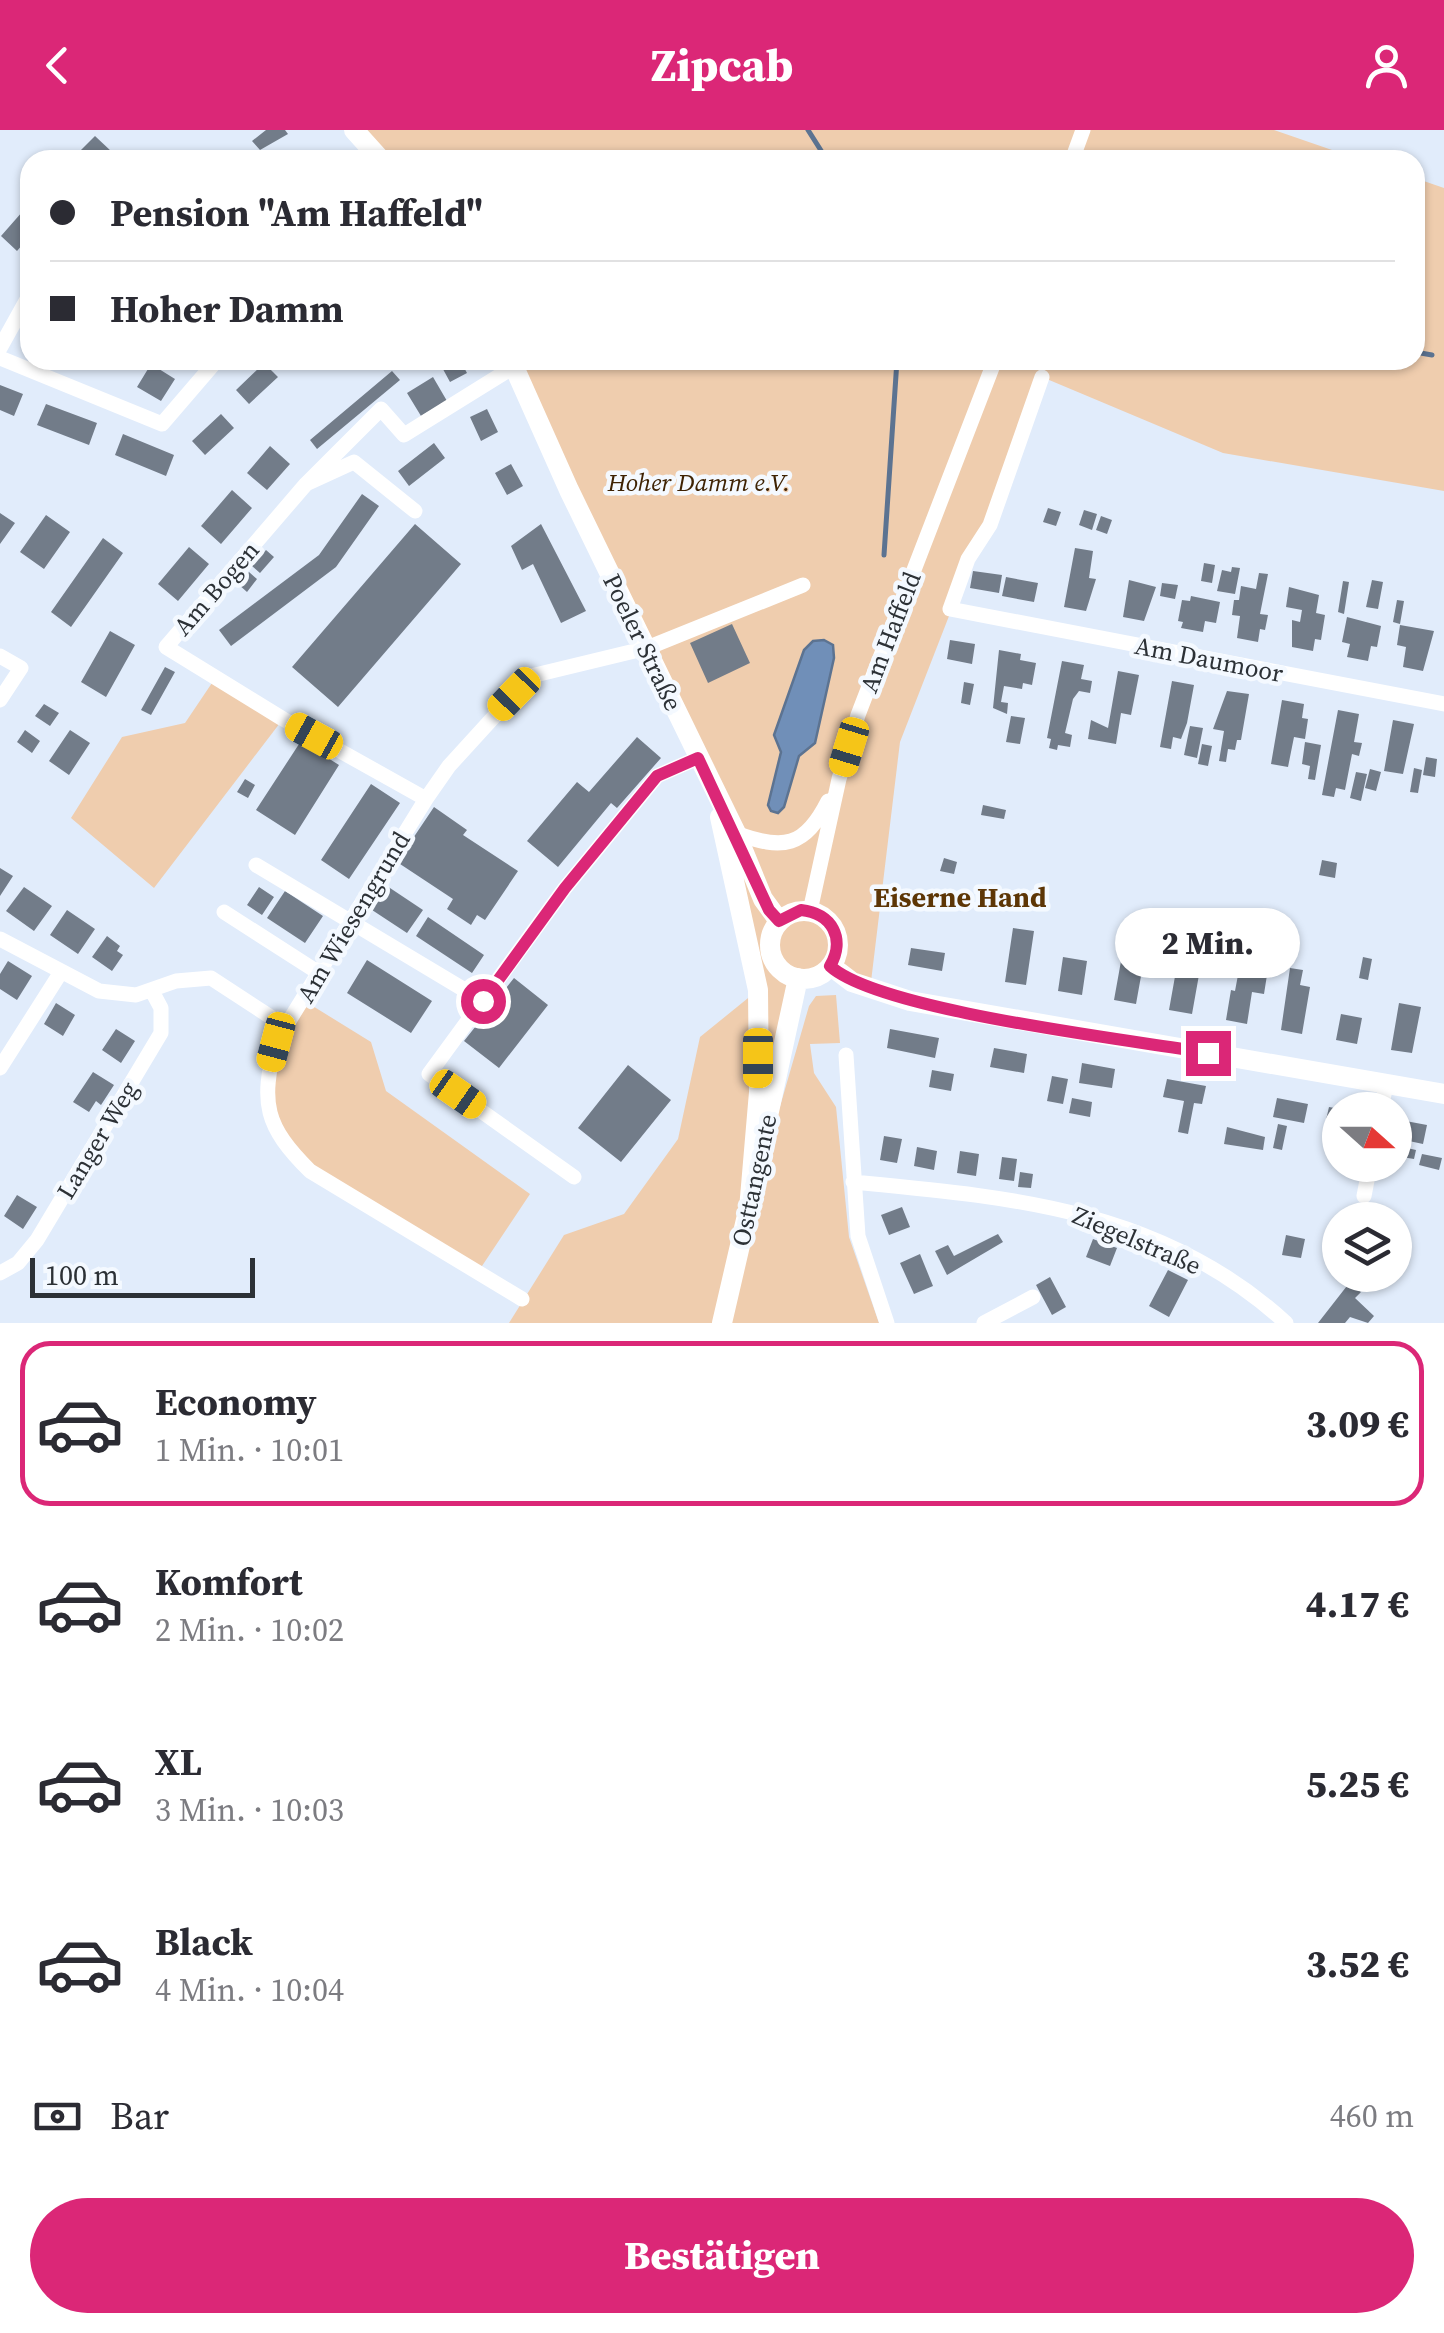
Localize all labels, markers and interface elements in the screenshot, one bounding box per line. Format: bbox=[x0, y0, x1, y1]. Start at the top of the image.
text: Zipcab bbox=[651, 34, 793, 96]
icon: back bbox=[30, 38, 85, 93]
icon: person bbox=[1359, 38, 1414, 93]
text: Pension "Am Haffeld" bbox=[110, 187, 483, 239]
text: Hoher Damm bbox=[110, 283, 344, 335]
park label: Hoher Damm e.V. bbox=[606, 465, 791, 499]
street label: Am Bogen bbox=[165, 533, 267, 643]
street label: Am Haffeld bbox=[851, 567, 929, 697]
street label: Poeler Straße bbox=[595, 568, 691, 716]
street label: Am Daumoor bbox=[1132, 628, 1287, 690]
car bbox=[482, 662, 546, 726]
car bbox=[280, 708, 348, 764]
car bbox=[826, 714, 872, 780]
street label: Am Wiesengrund bbox=[288, 825, 418, 1009]
district label: Eiserne Hand bbox=[873, 878, 1047, 916]
callout: 2 Min. bbox=[1116, 908, 1300, 978]
text: 2 Min. bbox=[1161, 921, 1254, 965]
route start bbox=[461, 979, 506, 1024]
car bbox=[254, 1009, 298, 1075]
car bbox=[743, 1028, 773, 1088]
route end bbox=[1186, 1031, 1231, 1076]
car bbox=[425, 1065, 491, 1123]
street label: Langer Weg bbox=[49, 1075, 146, 1205]
north arrow bbox=[1322, 1092, 1412, 1182]
map controls bbox=[1322, 1092, 1412, 1292]
street label: Osttangente bbox=[723, 1111, 785, 1249]
street label: Ziegelstraße bbox=[1068, 1198, 1206, 1282]
button: layers bbox=[1322, 1202, 1412, 1292]
scale bar bbox=[30, 1253, 255, 1298]
text: 100 m bbox=[45, 1256, 119, 1294]
text: Economy bbox=[155, 1376, 317, 1428]
icon: car bbox=[35, 1379, 125, 1469]
text: 3.09 € bbox=[1306, 1398, 1409, 1450]
text: 1 Min. · 10:01 bbox=[155, 1428, 344, 1472]
text: Komfort bbox=[155, 1556, 303, 1608]
icon: car bbox=[35, 1559, 125, 1649]
text: 4.17 € bbox=[1306, 1578, 1409, 1630]
text: 2 Min. · 10:02 bbox=[155, 1608, 344, 1652]
text: XL bbox=[155, 1736, 202, 1788]
icon: car bbox=[35, 1739, 125, 1829]
text: 5.25 € bbox=[1306, 1758, 1409, 1810]
text: 3 Min. · 10:03 bbox=[155, 1788, 344, 1832]
text: Black bbox=[155, 1916, 253, 1968]
icon: car bbox=[35, 1919, 125, 2009]
text: 3.52 € bbox=[1306, 1938, 1409, 1990]
text: 4 Min. · 10:04 bbox=[155, 1968, 344, 2012]
icon: cash bbox=[30, 2089, 85, 2144]
text: Bar bbox=[110, 2090, 169, 2142]
text: 460 m bbox=[1330, 2094, 1414, 2138]
button: Bestätigen bbox=[30, 2198, 1414, 2313]

